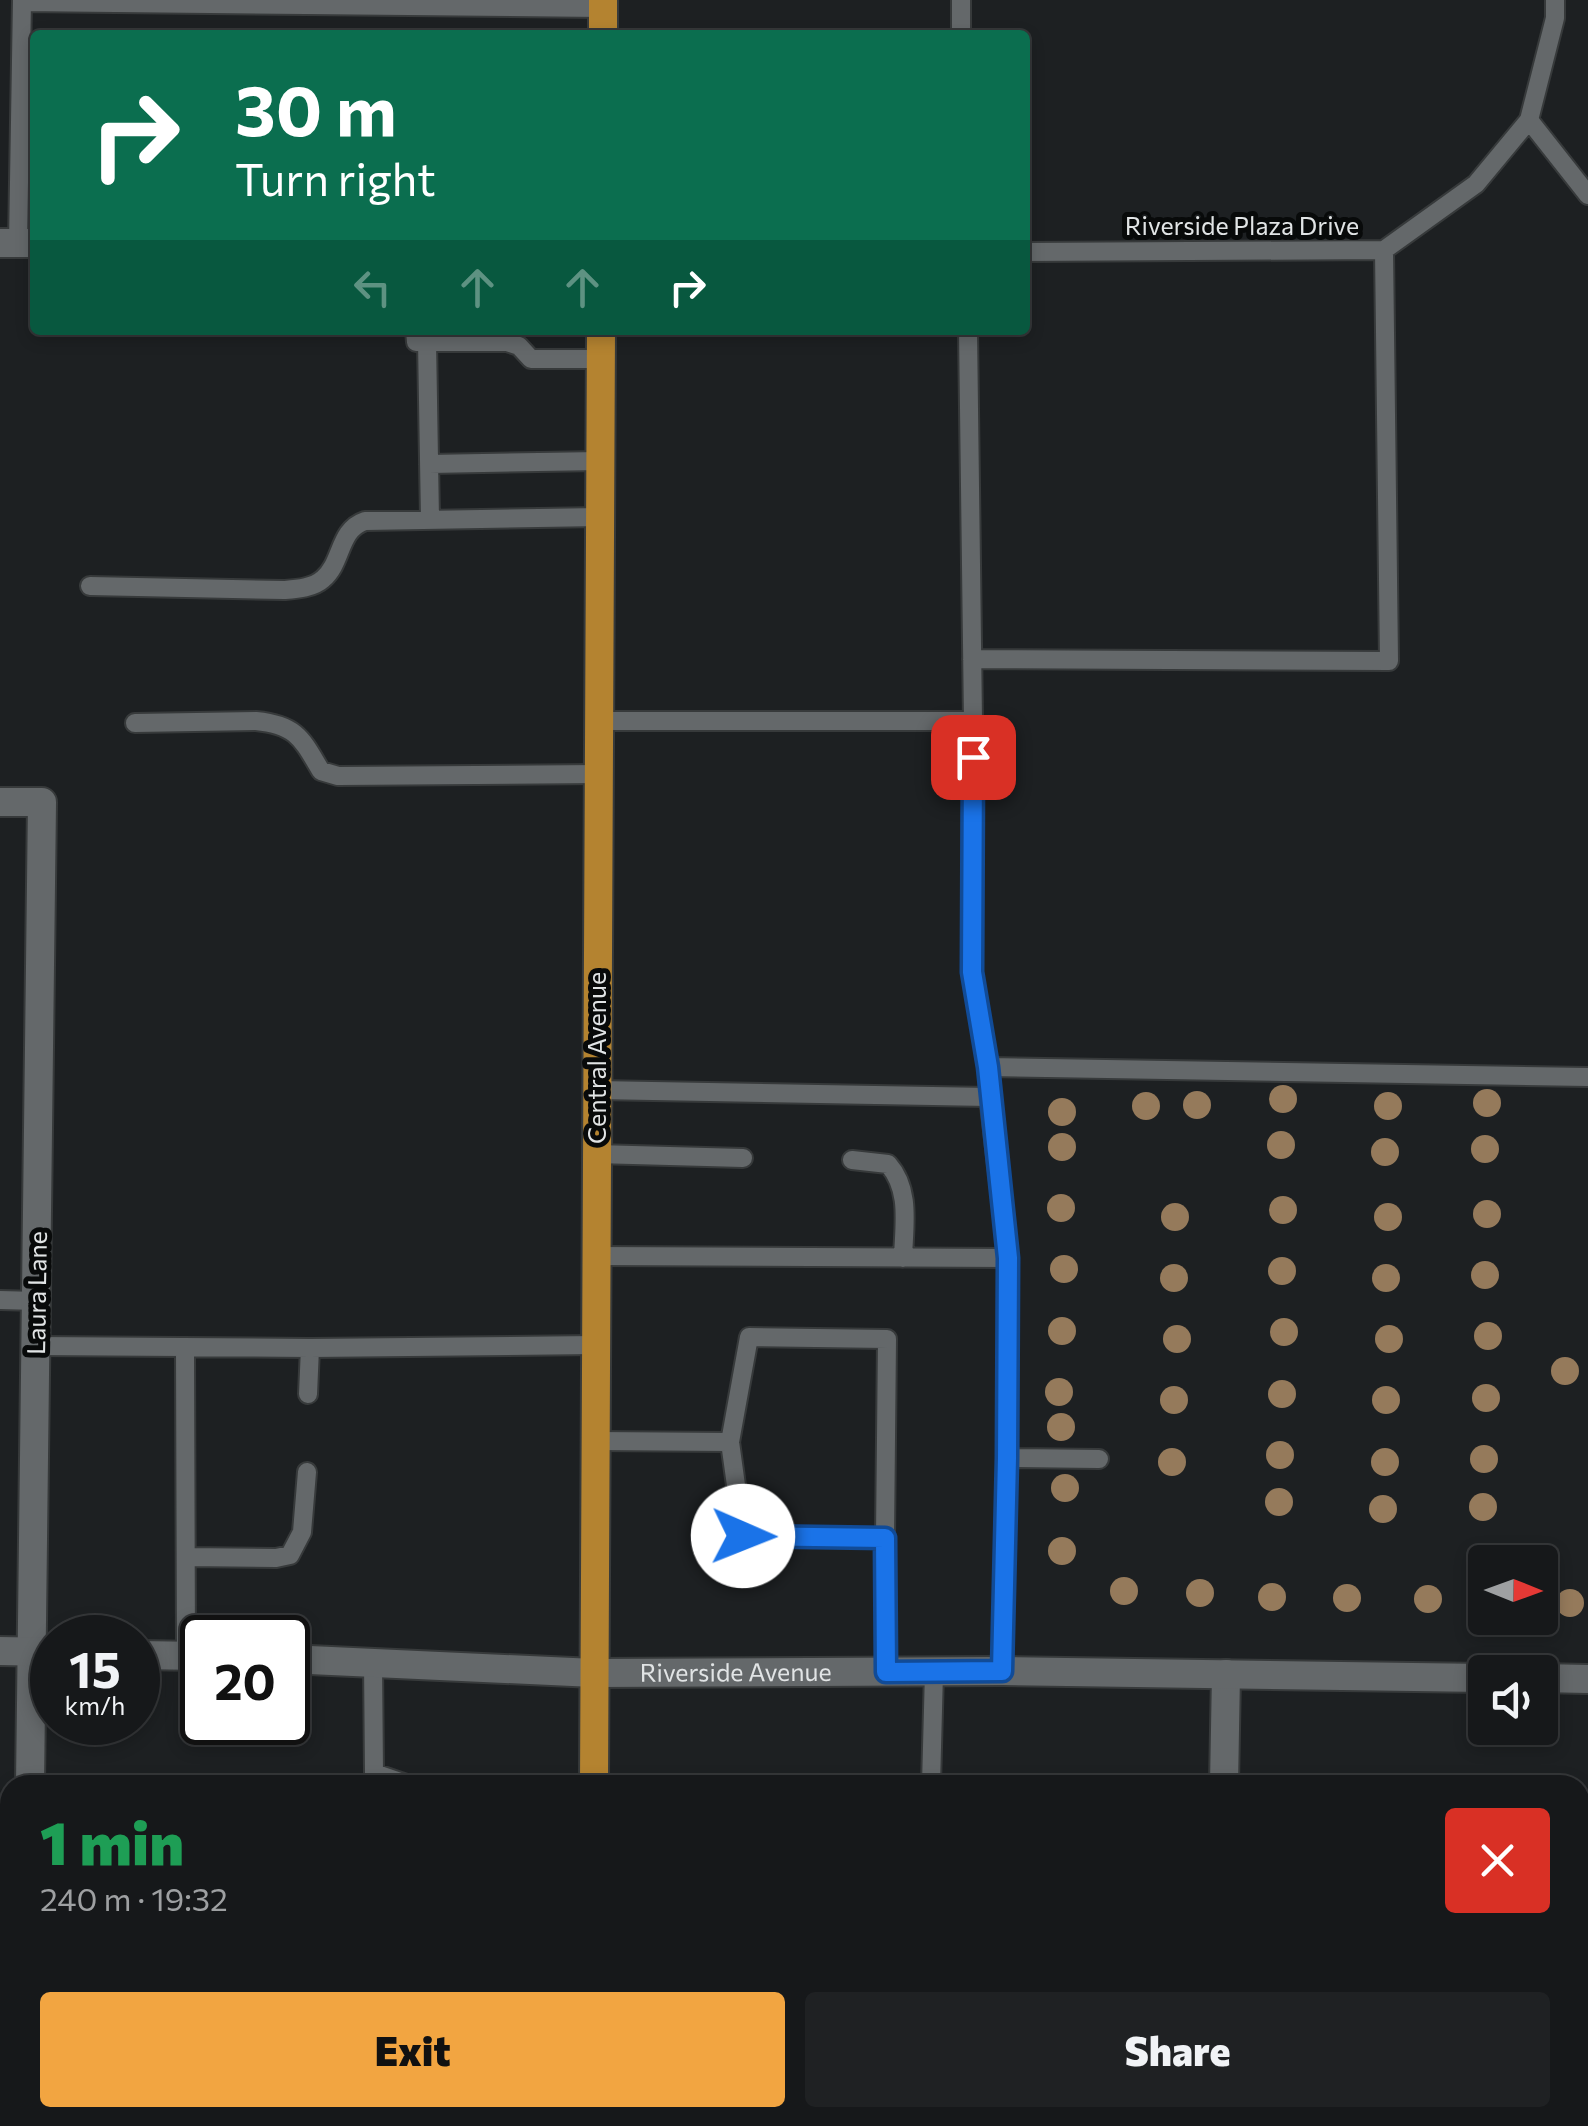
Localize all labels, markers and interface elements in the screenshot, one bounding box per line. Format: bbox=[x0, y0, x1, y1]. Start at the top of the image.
text: 30 m bbox=[235, 65, 397, 150]
icon: right bbox=[70, 70, 200, 200]
text: Turn right bbox=[235, 150, 436, 205]
street label: Riverside Plaza Drive bbox=[1125, 210, 1359, 240]
icon: left bbox=[345, 260, 400, 315]
icon: ahead bbox=[450, 260, 505, 315]
icon: ahead bbox=[555, 260, 610, 315]
icon: right bbox=[660, 260, 715, 315]
pin bbox=[931, 715, 1016, 800]
icon: arrive bbox=[946, 730, 1001, 785]
street label: Central Avenue bbox=[581, 972, 611, 1144]
street label: Laura Lane bbox=[20, 1231, 52, 1355]
position arrow bbox=[691, 1484, 795, 1588]
north arrow bbox=[1468, 1545, 1558, 1635]
map controls bbox=[1468, 1545, 1558, 1745]
speed limit sign: 20 bbox=[180, 1615, 310, 1745]
text: 15 bbox=[69, 1637, 121, 1698]
button: sound bbox=[1468, 1655, 1558, 1745]
street label: Riverside Avenue bbox=[640, 1656, 832, 1687]
text: km/h bbox=[65, 1690, 125, 1720]
text: 1 min bbox=[40, 1804, 184, 1877]
button: close bbox=[1445, 1808, 1550, 1913]
text: 240 m · 19:32 bbox=[40, 1878, 228, 1918]
button: Exit bbox=[40, 1992, 785, 2107]
button: Share bbox=[805, 1992, 1550, 2107]

